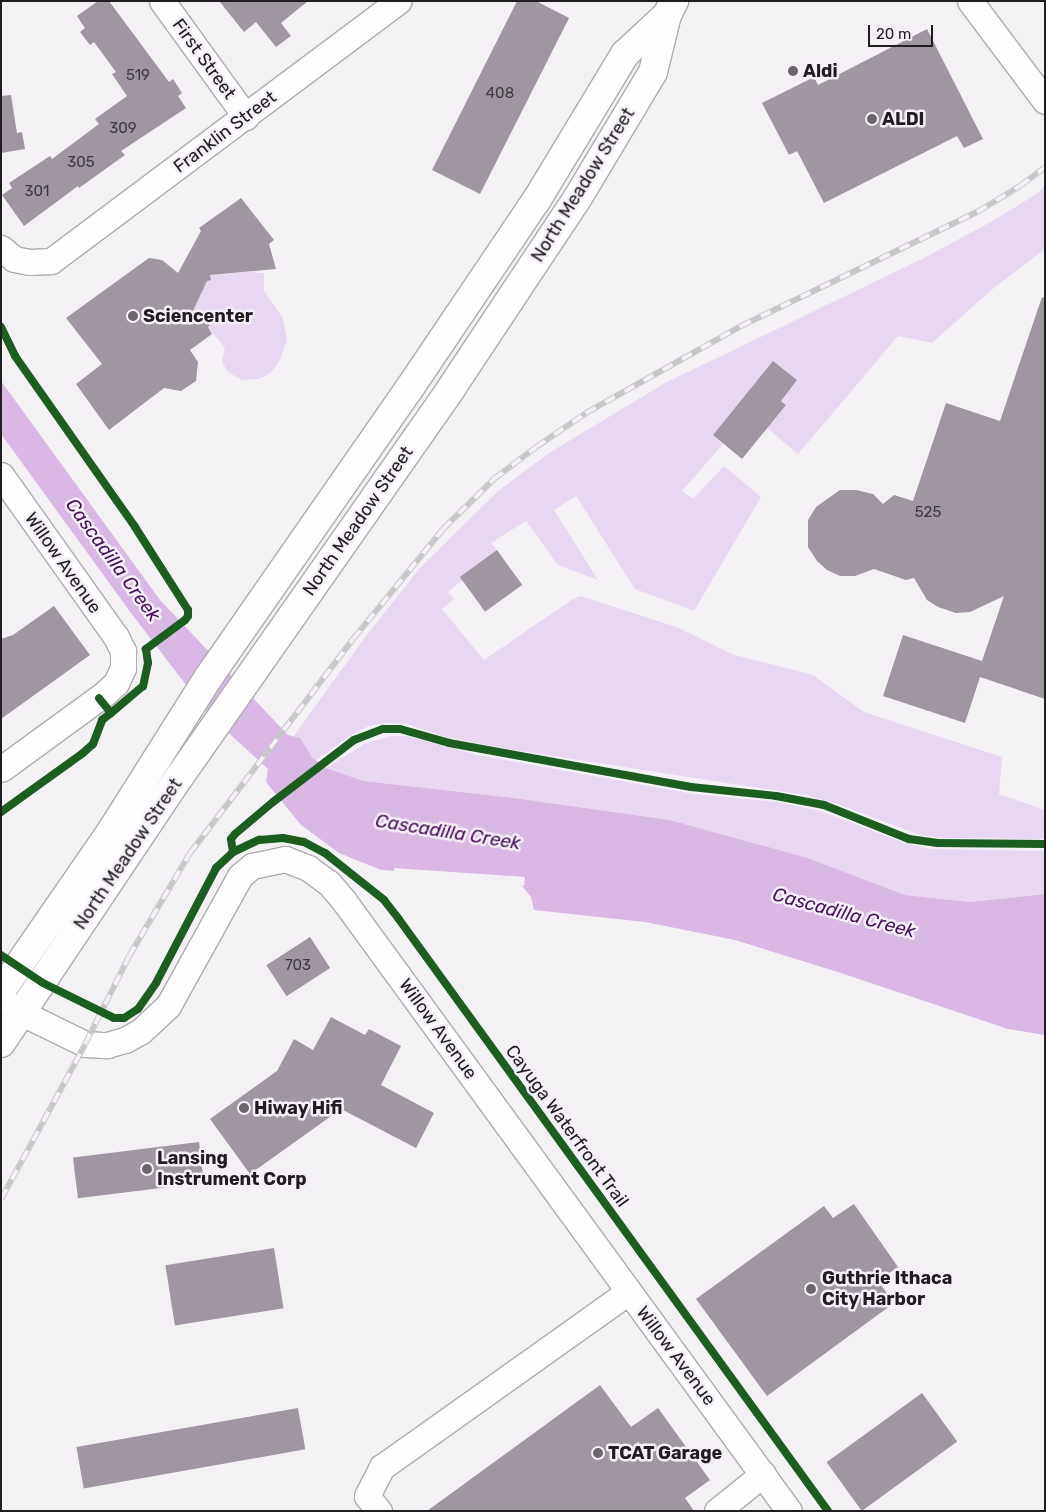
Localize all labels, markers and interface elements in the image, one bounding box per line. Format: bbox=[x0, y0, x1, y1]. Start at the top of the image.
street label: First Street bbox=[168, 14, 240, 104]
scale bar bbox=[871, 15, 936, 47]
text: 20 m bbox=[876, 25, 911, 43]
place label: Aldi bbox=[803, 60, 838, 82]
marker: Aldi bbox=[787, 65, 799, 77]
house number: 519 bbox=[126, 67, 150, 85]
house number: 408 bbox=[486, 85, 514, 103]
street label: Franklin Street bbox=[169, 86, 281, 178]
street label: North Meadow Street bbox=[527, 104, 639, 266]
place label: ALDI bbox=[882, 108, 924, 130]
marker: ALDI bbox=[866, 113, 878, 125]
house number: 309 bbox=[109, 120, 137, 138]
house number: 305 bbox=[67, 154, 95, 172]
house number: 301 bbox=[25, 183, 49, 201]
place label: Sciencenter bbox=[143, 305, 253, 327]
marker: Sciencenter bbox=[127, 310, 139, 322]
street label: North Meadow Street bbox=[298, 442, 418, 600]
water label: Cascadilla Creek bbox=[61, 494, 165, 626]
house number: 525 bbox=[915, 504, 941, 522]
street label: Willow Avenue bbox=[20, 508, 106, 618]
street label: North Meadow Street bbox=[69, 774, 187, 934]
water label: Cascadilla Creek bbox=[374, 809, 522, 855]
water label: Cascadilla Creek bbox=[770, 883, 918, 943]
house number: 703 bbox=[285, 957, 311, 975]
street label: Willow Avenue bbox=[394, 974, 482, 1084]
street label: Cayuga Waterfront Trail bbox=[501, 1040, 633, 1212]
place label: Hiway Hifi bbox=[254, 1097, 343, 1119]
marker: Hiway Hifi bbox=[238, 1102, 250, 1114]
place label: Lansing Instrument Corp bbox=[157, 1148, 306, 1190]
marker: Lansing Instrument Corp bbox=[141, 1163, 153, 1175]
place label: Guthrie Ithaca City Harbor bbox=[822, 1268, 952, 1310]
marker: Guthrie Ithaca City Harbor bbox=[804, 1282, 818, 1296]
street label: Willow Avenue bbox=[631, 1302, 721, 1410]
place label: TCAT Garage bbox=[608, 1442, 723, 1464]
marker: TCAT Garage bbox=[592, 1447, 604, 1459]

